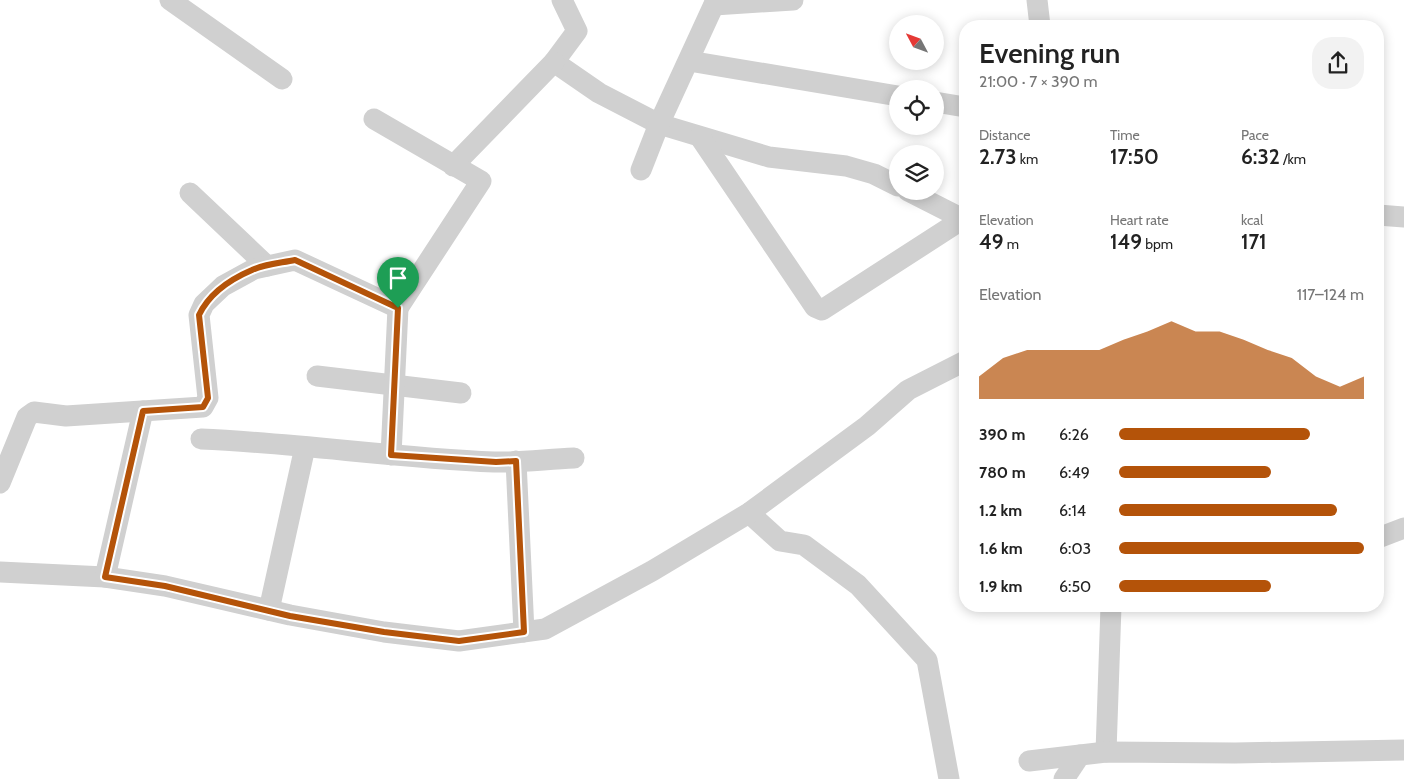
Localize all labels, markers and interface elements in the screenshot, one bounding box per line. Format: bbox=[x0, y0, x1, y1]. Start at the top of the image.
north arrow bbox=[889, 15, 944, 70]
map controls bbox=[889, 15, 944, 200]
text: Evening run bbox=[979, 36, 1120, 70]
button: share bbox=[1312, 37, 1364, 89]
text: 21:00 · 7 × 390 m bbox=[979, 72, 1098, 91]
button: locate bbox=[889, 80, 944, 135]
text: Distance bbox=[979, 126, 1031, 144]
text: Time bbox=[1110, 126, 1140, 144]
text: Pace bbox=[1241, 126, 1269, 144]
text: 2.73 bbox=[979, 144, 1017, 169]
text: 17:50 bbox=[1110, 144, 1159, 169]
text: 6:32 bbox=[1241, 144, 1280, 169]
button: layers bbox=[889, 145, 944, 200]
text: km bbox=[1017, 150, 1038, 168]
text: /km bbox=[1280, 150, 1306, 168]
text: Elevation bbox=[979, 211, 1034, 229]
text: Heart rate bbox=[1110, 211, 1169, 229]
text: kcal bbox=[1241, 211, 1263, 229]
text: 49 bbox=[979, 229, 1004, 254]
text: 149 bbox=[1110, 229, 1142, 254]
text: 171 bbox=[1241, 229, 1267, 254]
text: m bbox=[1004, 235, 1019, 253]
text: bpm bbox=[1142, 235, 1173, 253]
pin bbox=[377, 257, 419, 308]
icon: arrive bbox=[384, 264, 412, 292]
text: Elevation bbox=[979, 285, 1042, 304]
text: 117–124 m bbox=[1297, 285, 1364, 304]
text: 390 m bbox=[979, 425, 1025, 444]
text: 6:26 bbox=[1059, 425, 1089, 444]
text: 780 m bbox=[979, 463, 1026, 482]
text: 6:49 bbox=[1059, 463, 1090, 482]
text: 1.2 km bbox=[979, 501, 1022, 520]
text: 6:14 bbox=[1059, 501, 1086, 520]
text: 1.6 km bbox=[979, 539, 1023, 558]
text: 6:03 bbox=[1059, 539, 1091, 558]
text: 1.9 km bbox=[979, 577, 1022, 596]
text: 6:50 bbox=[1059, 577, 1091, 596]

